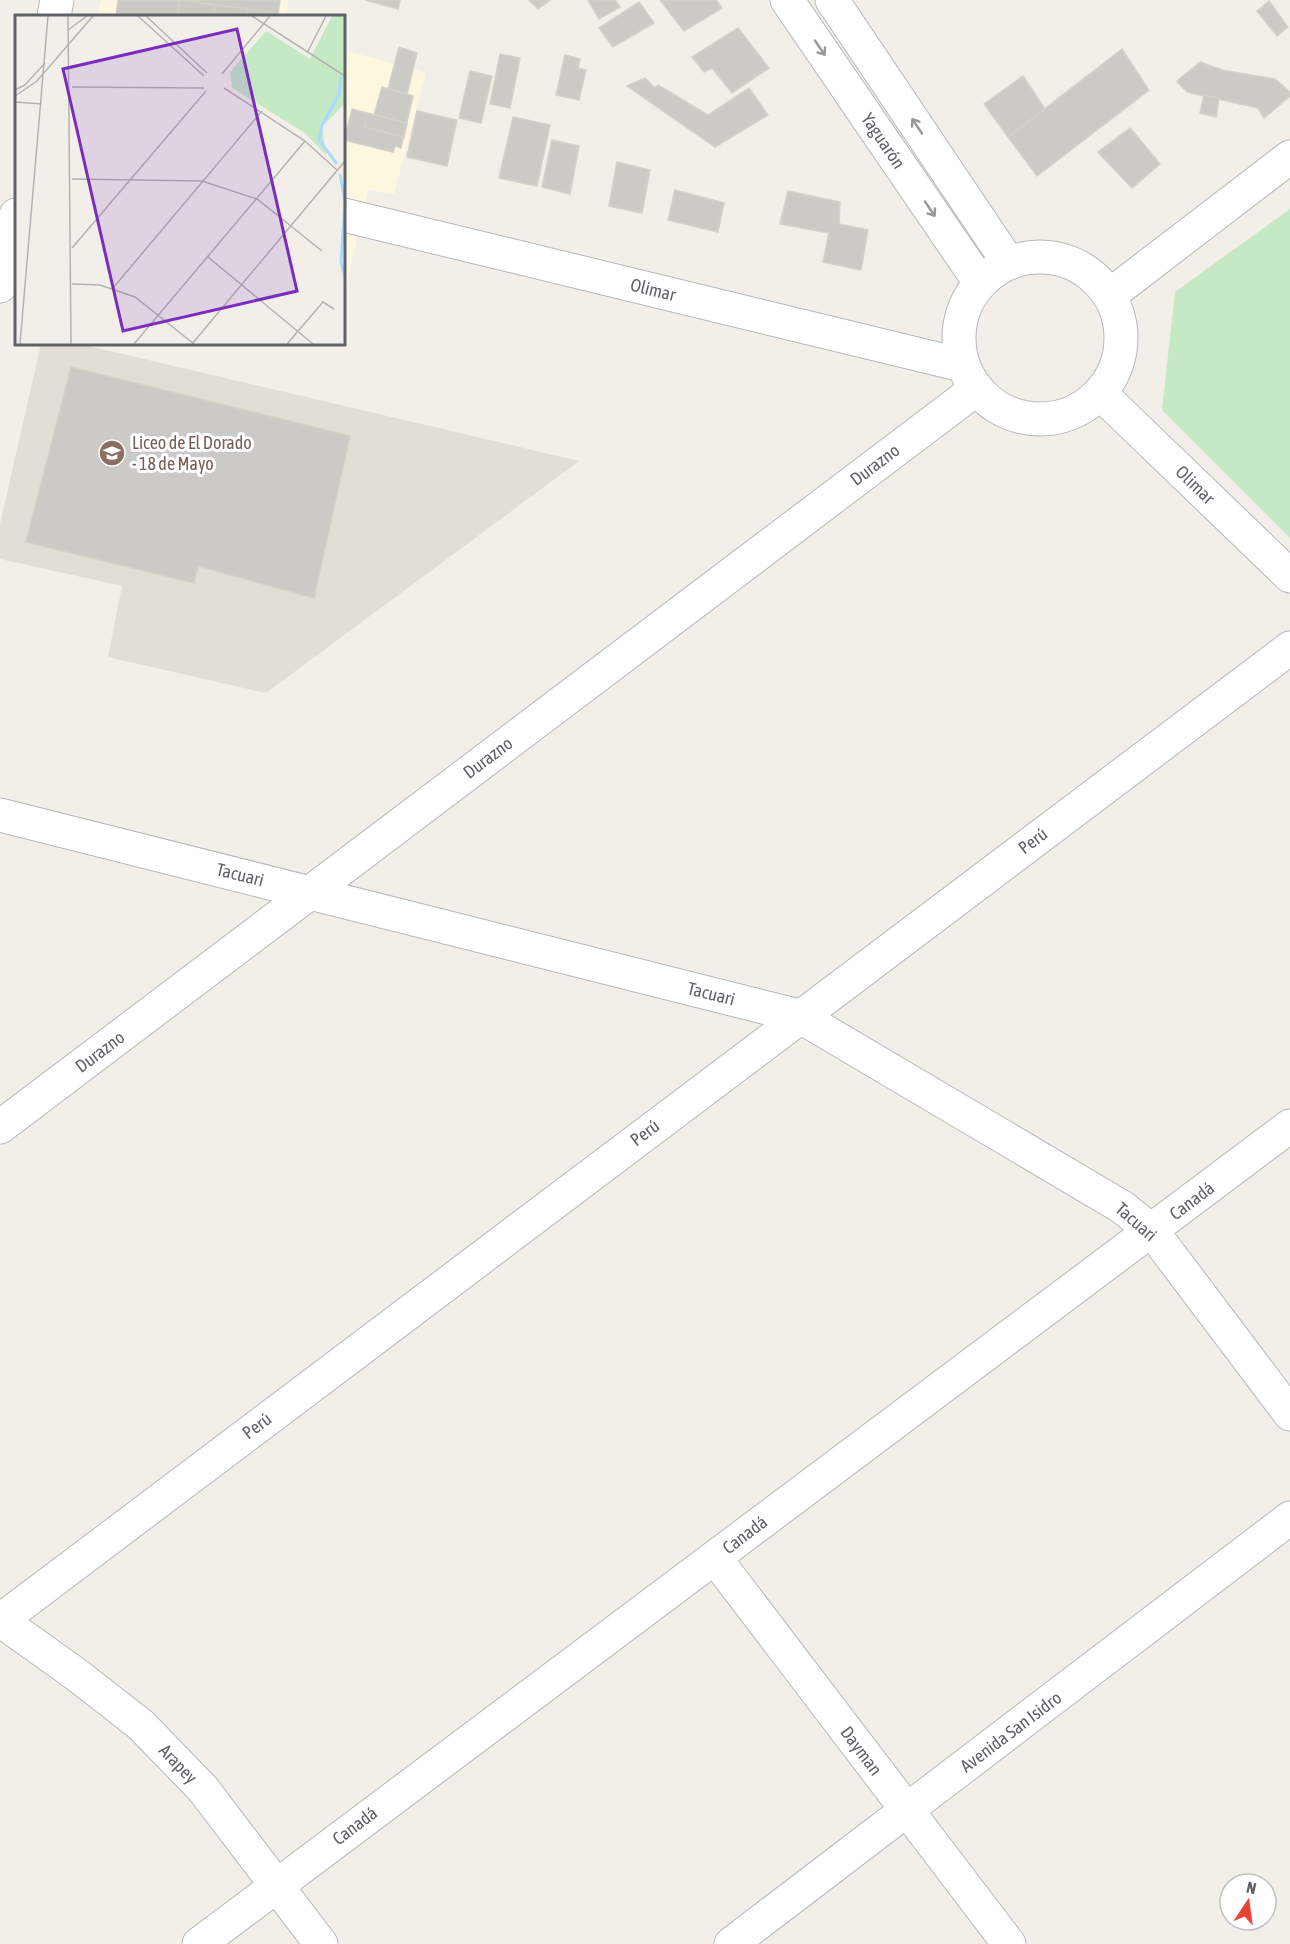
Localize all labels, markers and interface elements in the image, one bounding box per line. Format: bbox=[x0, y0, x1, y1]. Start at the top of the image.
inset map bbox=[15, 15, 345, 345]
one-way arrow bbox=[814, 40, 826, 56]
street label: Yaguarón bbox=[857, 109, 910, 173]
one-way arrow bbox=[911, 118, 923, 135]
one-way arrow bbox=[924, 201, 936, 217]
street label: Olimar bbox=[628, 274, 679, 305]
place label: Liceo de El Dorado - 18 de Mayo bbox=[132, 432, 252, 474]
school or university icon: Liceo de El Dorado - 18 de Mayo bbox=[97, 438, 127, 468]
street label: Durazno bbox=[846, 439, 903, 490]
street label: Olimar bbox=[1171, 461, 1220, 509]
street label: Durazno bbox=[459, 732, 516, 783]
street label: Perú bbox=[1014, 823, 1051, 858]
street label: Tacuari bbox=[214, 858, 266, 891]
street label: Tacuari bbox=[685, 977, 737, 1010]
street label: Durazno bbox=[71, 1026, 128, 1077]
street label: Perú bbox=[626, 1115, 663, 1150]
street label: Canadá bbox=[1165, 1177, 1218, 1224]
street label: Tacuari bbox=[1111, 1198, 1161, 1245]
street label: Perú bbox=[238, 1408, 275, 1443]
street label: Canadá bbox=[718, 1511, 771, 1558]
street label: Avenida San Isidro bbox=[956, 1687, 1065, 1776]
street label: Dayman bbox=[836, 1722, 887, 1779]
street label: Arapey bbox=[155, 1740, 202, 1788]
street label: Canadá bbox=[328, 1802, 381, 1849]
north arrow bbox=[1218, 1872, 1278, 1932]
text: N bbox=[1245, 1878, 1258, 1897]

